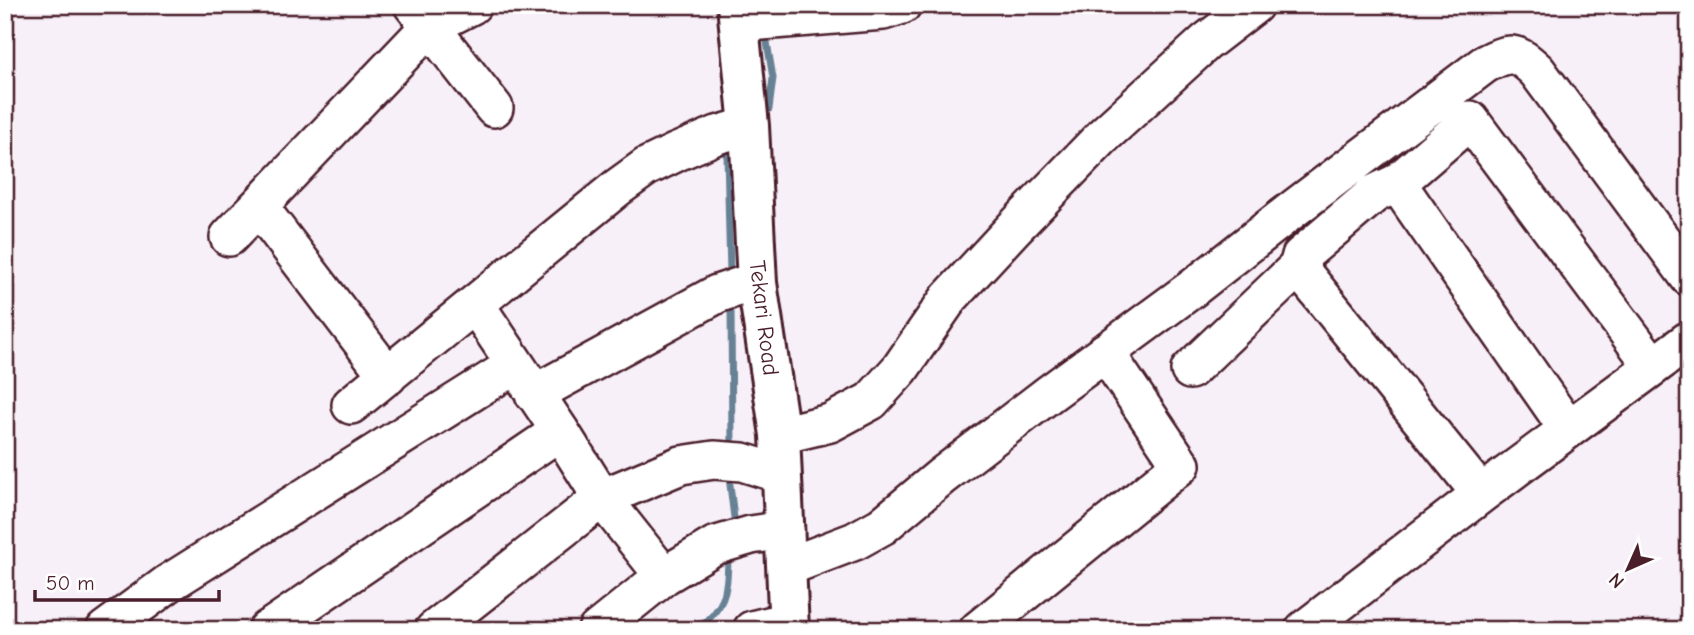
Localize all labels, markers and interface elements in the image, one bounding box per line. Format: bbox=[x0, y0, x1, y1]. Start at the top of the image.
street label: Tekari Road bbox=[744, 259, 784, 377]
north arrow bbox=[1592, 534, 1662, 604]
scale bar bbox=[35, 558, 219, 602]
text: N bbox=[1605, 568, 1629, 592]
text: 50 m bbox=[46, 571, 95, 595]

